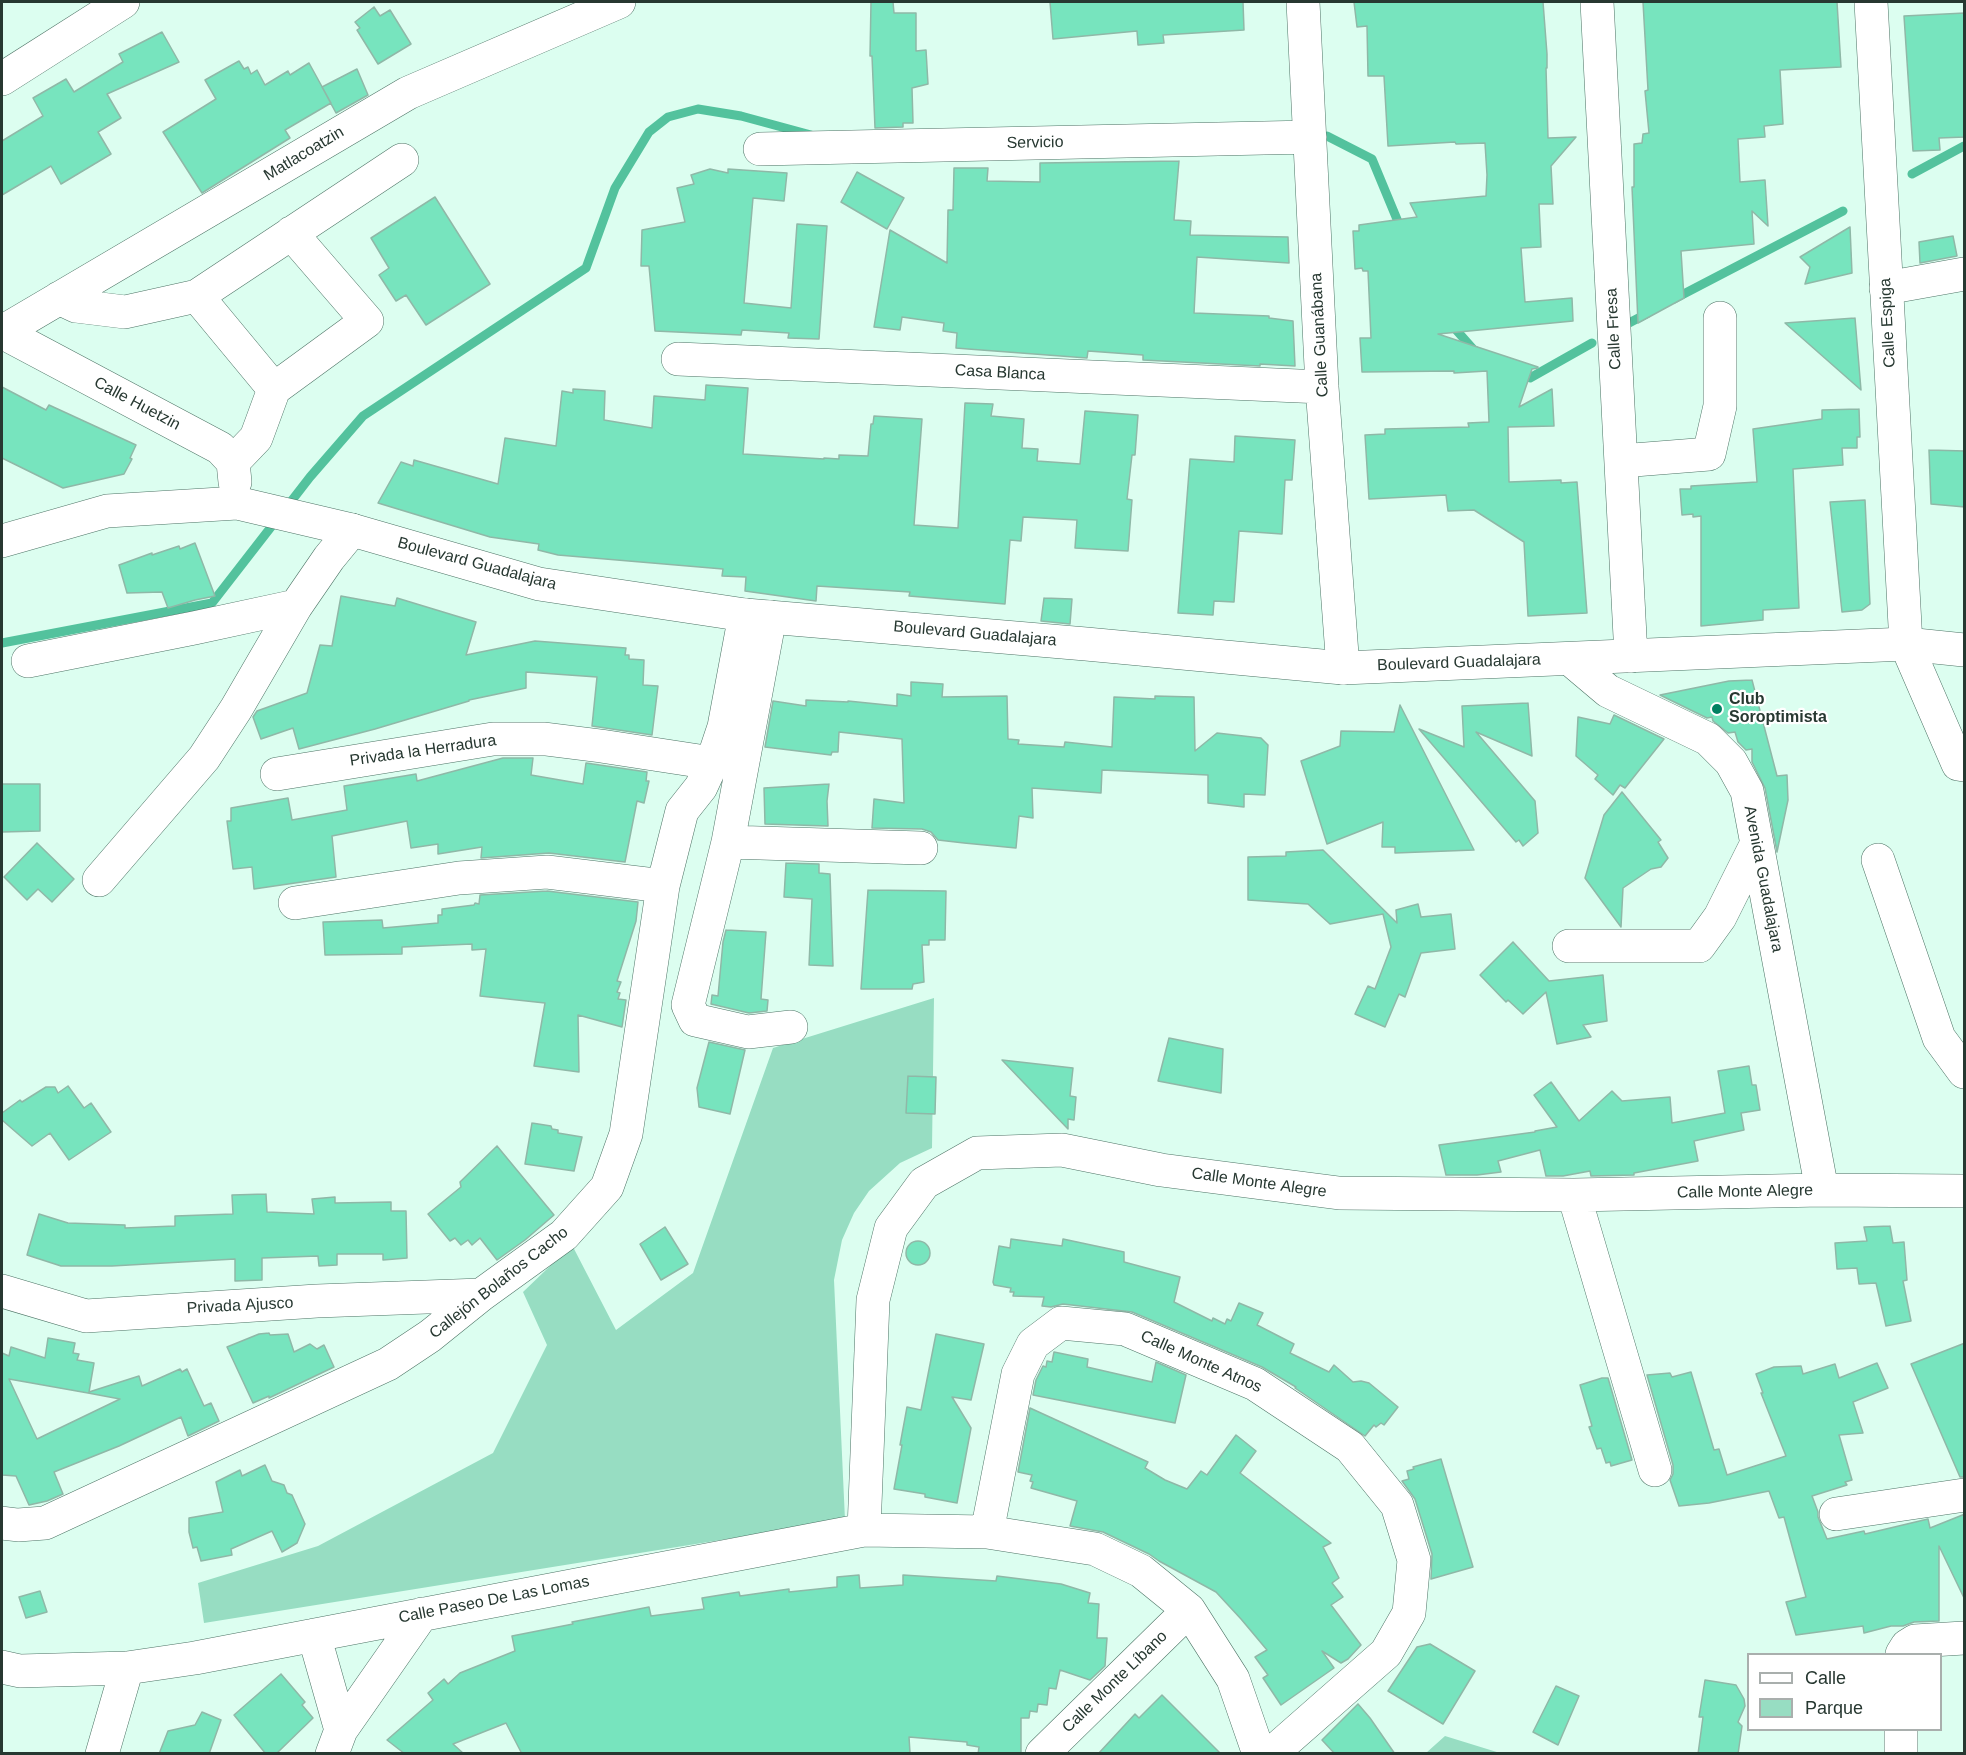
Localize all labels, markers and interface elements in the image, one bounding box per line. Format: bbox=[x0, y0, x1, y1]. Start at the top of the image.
street label: Matlacoatzin bbox=[261, 123, 347, 185]
street label: Servicio bbox=[1006, 133, 1064, 153]
street label: Calle Guanábana bbox=[1307, 272, 1333, 398]
street label: Calle Espiga bbox=[1876, 278, 1900, 368]
street label: Calle Fresa bbox=[1602, 288, 1626, 370]
street label: Casa Blanca bbox=[954, 361, 1046, 385]
street label: Calle Huetzin bbox=[90, 373, 184, 435]
street label: Boulevard Guadalajara bbox=[395, 534, 559, 594]
street label: Boulevard Guadalajara bbox=[893, 617, 1057, 651]
street label: Boulevard Guadalajara bbox=[1377, 651, 1541, 675]
place label: Club Soroptimista bbox=[1729, 690, 1827, 728]
marker: Club Soroptimista bbox=[1710, 702, 1724, 716]
street label: Privada la Herradura bbox=[349, 731, 497, 771]
street label: Avenida Guadalajara bbox=[1739, 804, 1787, 954]
street label: Calle Monte Alegre bbox=[1190, 1164, 1328, 1202]
street label: Calle Monte Alegre bbox=[1677, 1181, 1813, 1203]
street label: Callejón Bolaños Cacho bbox=[426, 1223, 572, 1343]
street label: Privada Ajusco bbox=[186, 1294, 294, 1318]
street label: Calle Monte Atnos bbox=[1137, 1327, 1265, 1397]
street label: Calle Paseo De Las Lomas bbox=[397, 1572, 591, 1628]
street label: Calle Monte Líbano bbox=[1058, 1627, 1172, 1737]
legend bbox=[1747, 1653, 1942, 1731]
text: Calle bbox=[1805, 1668, 1846, 1688]
text: Parque bbox=[1805, 1698, 1863, 1718]

